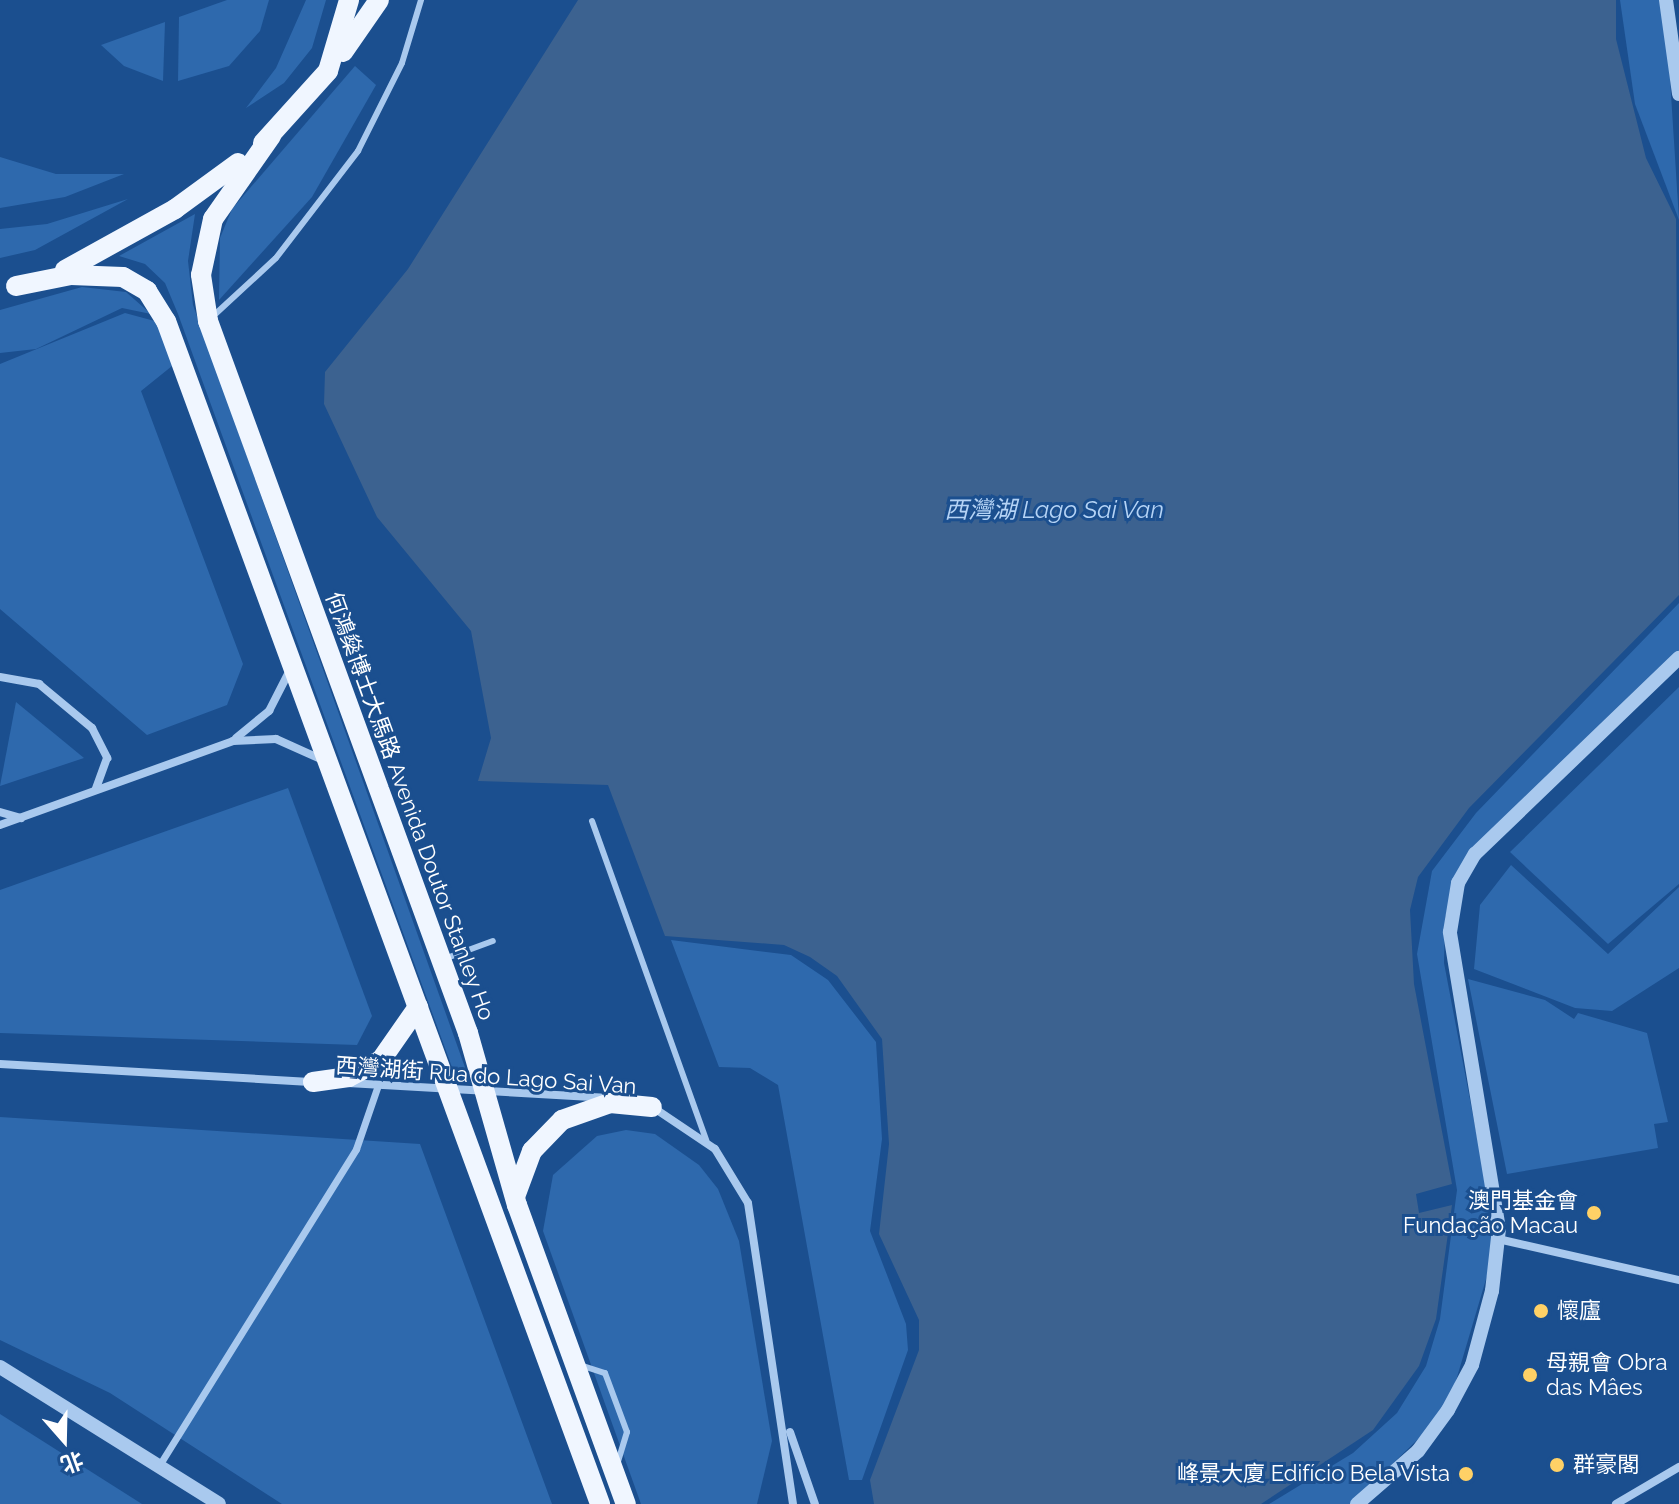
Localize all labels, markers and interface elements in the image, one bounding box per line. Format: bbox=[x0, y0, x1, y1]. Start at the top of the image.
water label: 西灣湖 Lago Sai Van bbox=[944, 496, 1164, 524]
street label: 何鴻燊博士大馬路 Avenida Doutor Stanley Ho bbox=[320, 588, 500, 1024]
street label: 西灣湖街 Rua do Lago Sai Van bbox=[334, 1052, 638, 1100]
place label: 澳門基金會 Fundação Macau bbox=[1403, 1187, 1578, 1238]
marker: 澳門基金會 Fundação Macau bbox=[1585, 1204, 1603, 1222]
place label: 懷廬 bbox=[1557, 1298, 1601, 1324]
marker: 懷廬 bbox=[1532, 1302, 1550, 1320]
place label: 母親會 Obra das Mâes bbox=[1546, 1349, 1667, 1400]
marker: 母親會 Obra das Mâes bbox=[1521, 1366, 1539, 1384]
north arrow bbox=[24, 1400, 104, 1480]
text: 北 bbox=[57, 1447, 87, 1479]
place label: 群豪閣 bbox=[1573, 1452, 1639, 1478]
marker: 群豪閣 bbox=[1548, 1456, 1566, 1474]
place label: 峰景大廈 Edifício Bela Vista bbox=[1176, 1461, 1450, 1487]
marker: 峰景大廈 Edifício Bela Vista bbox=[1457, 1465, 1475, 1483]

